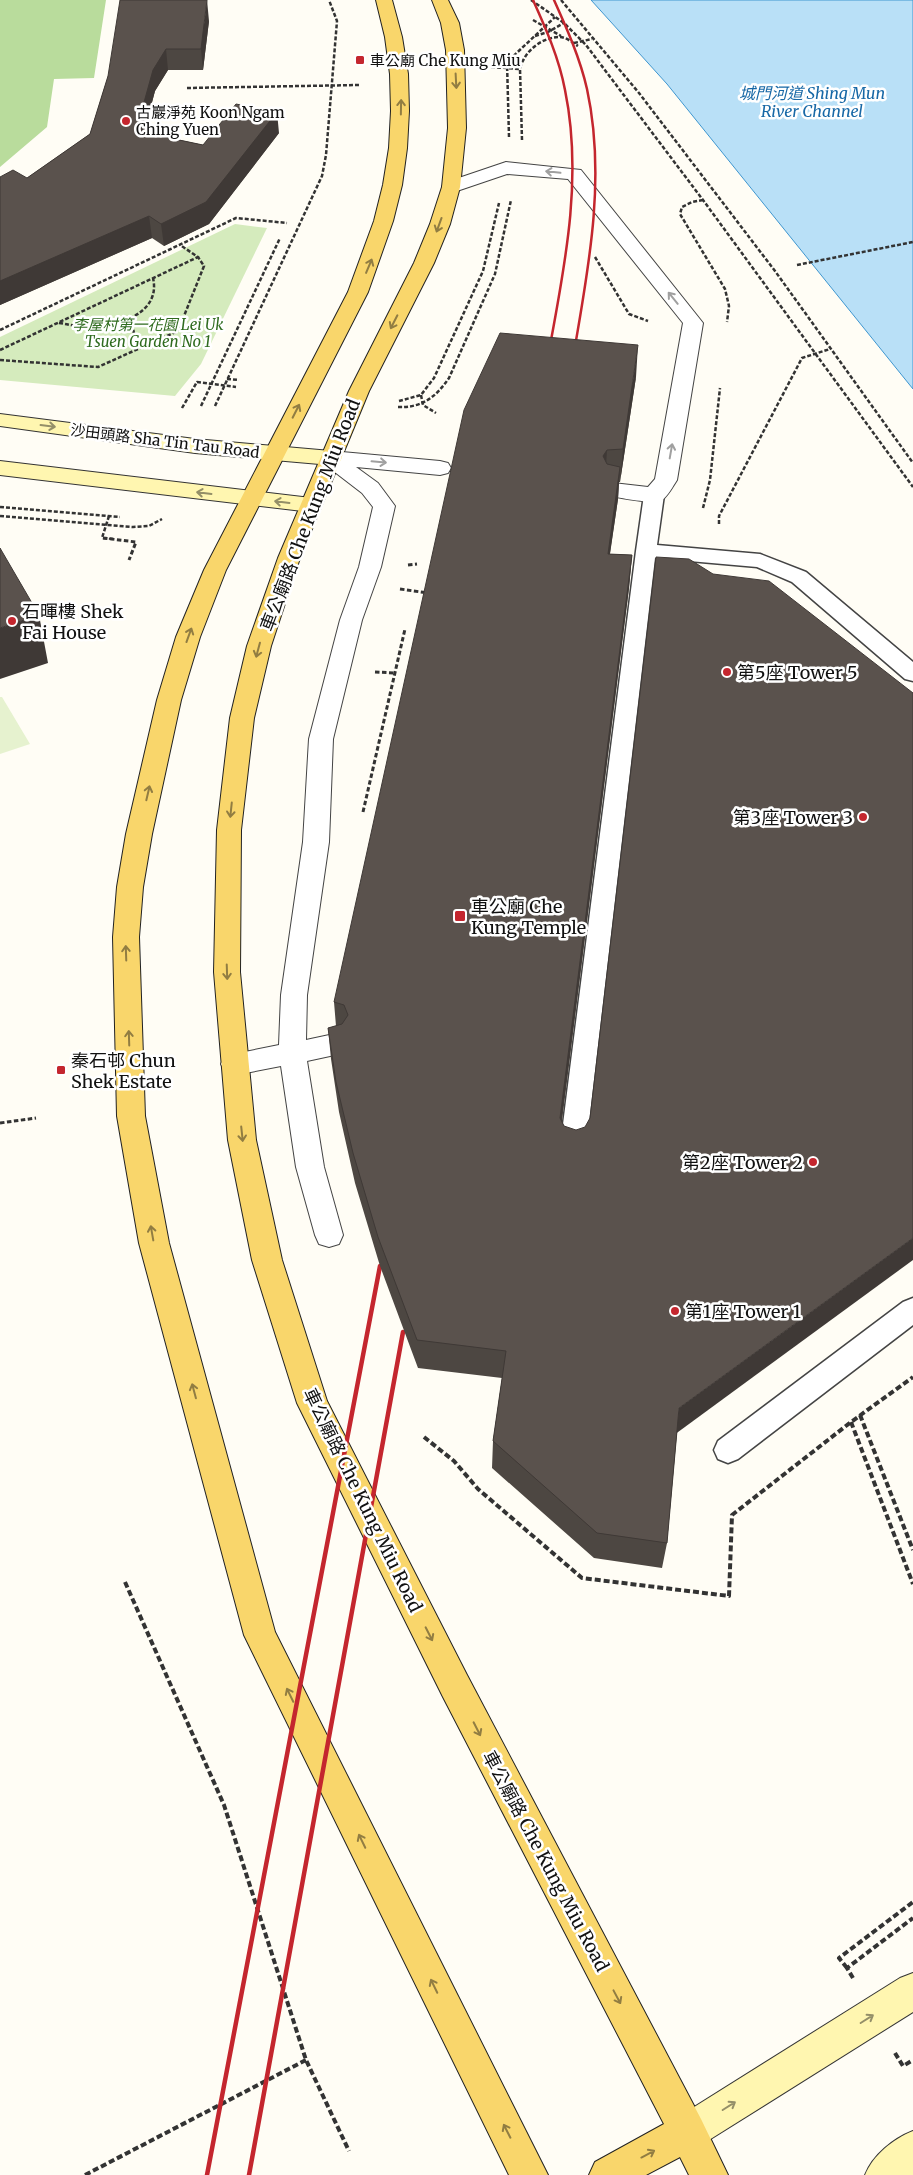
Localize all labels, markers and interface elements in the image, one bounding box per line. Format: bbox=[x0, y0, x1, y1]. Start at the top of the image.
place label: 車公廟 Che Kung Miu bbox=[370, 51, 521, 70]
marker: 車公廟 Che Kung Miu bbox=[354, 54, 366, 66]
one-way arrow bbox=[451, 72, 461, 89]
water label: 城門河道 Shing Mun River Channel bbox=[739, 83, 885, 121]
one-way arrow bbox=[396, 99, 406, 116]
place label: 古巖淨苑 Koon Ngam Ching Yuen bbox=[136, 103, 285, 139]
marker: 古巖淨苑 Koon Ngam Ching Yuen bbox=[120, 115, 132, 127]
one-way arrow bbox=[545, 167, 561, 177]
one-way arrow bbox=[434, 217, 443, 233]
one-way arrow bbox=[366, 258, 375, 273]
one-way arrow bbox=[668, 291, 679, 304]
one-way arrow bbox=[389, 314, 398, 329]
park label: 李屋村第一花園 Lei Uk Tsuen Garden No 1 bbox=[72, 315, 224, 351]
street label: 車公廟路 Che Kung Miu Road bbox=[255, 396, 365, 634]
one-way arrow bbox=[291, 403, 301, 418]
street label: 沙田頭路 Sha Tin Tau Road bbox=[69, 420, 261, 462]
one-way arrow bbox=[40, 421, 56, 431]
one-way arrow bbox=[667, 444, 677, 460]
one-way arrow bbox=[371, 457, 387, 466]
one-way arrow bbox=[196, 488, 212, 498]
one-way arrow bbox=[274, 497, 290, 507]
place label: 石暉樓 Shek Fai House bbox=[22, 600, 124, 644]
marker: 石暉樓 Shek Fai House bbox=[6, 615, 18, 627]
one-way arrow bbox=[185, 628, 194, 644]
one-way arrow bbox=[253, 641, 262, 657]
place label: 第5座 Tower 5 bbox=[737, 661, 858, 684]
marker: 第5座 Tower 5 bbox=[721, 666, 733, 678]
one-way arrow bbox=[144, 785, 153, 801]
one-way arrow bbox=[226, 801, 236, 817]
place label: 第3座 Tower 3 bbox=[733, 806, 853, 829]
marker: 第3座 Tower 3 bbox=[857, 811, 869, 823]
place label: 車公廟 Che Kung Temple bbox=[471, 895, 586, 939]
marker: 車公廟 Che Kung Temple bbox=[453, 909, 467, 923]
one-way arrow bbox=[121, 945, 131, 962]
one-way arrow bbox=[223, 964, 232, 980]
one-way arrow bbox=[124, 1030, 133, 1046]
place label: 秦石邨 Chun Shek Estate bbox=[71, 1049, 176, 1093]
marker: 秦石邨 Chun Shek Estate bbox=[55, 1064, 67, 1076]
one-way arrow bbox=[237, 1125, 247, 1141]
place label: 第2座 Tower 2 bbox=[682, 1151, 803, 1174]
marker: 第2座 Tower 2 bbox=[807, 1156, 819, 1168]
one-way arrow bbox=[147, 1226, 157, 1242]
place label: 第1座 Tower 1 bbox=[685, 1300, 801, 1323]
marker: 第1座 Tower 1 bbox=[669, 1305, 681, 1317]
one-way arrow bbox=[188, 1383, 198, 1399]
street label: 車公廟路 Che Kung Miu Road bbox=[299, 1384, 427, 1616]
one-way arrow bbox=[425, 1626, 434, 1641]
one-way arrow bbox=[285, 1688, 294, 1703]
one-way arrow bbox=[473, 1721, 482, 1736]
street label: 車公廟路 Che Kung Miu Road bbox=[478, 1747, 614, 1975]
one-way arrow bbox=[357, 1833, 367, 1848]
one-way arrow bbox=[429, 1979, 439, 1994]
one-way arrow bbox=[612, 1990, 622, 2005]
one-way arrow bbox=[860, 2014, 874, 2025]
one-way arrow bbox=[722, 2101, 736, 2111]
one-way arrow bbox=[502, 2124, 512, 2139]
one-way arrow bbox=[640, 2148, 655, 2158]

